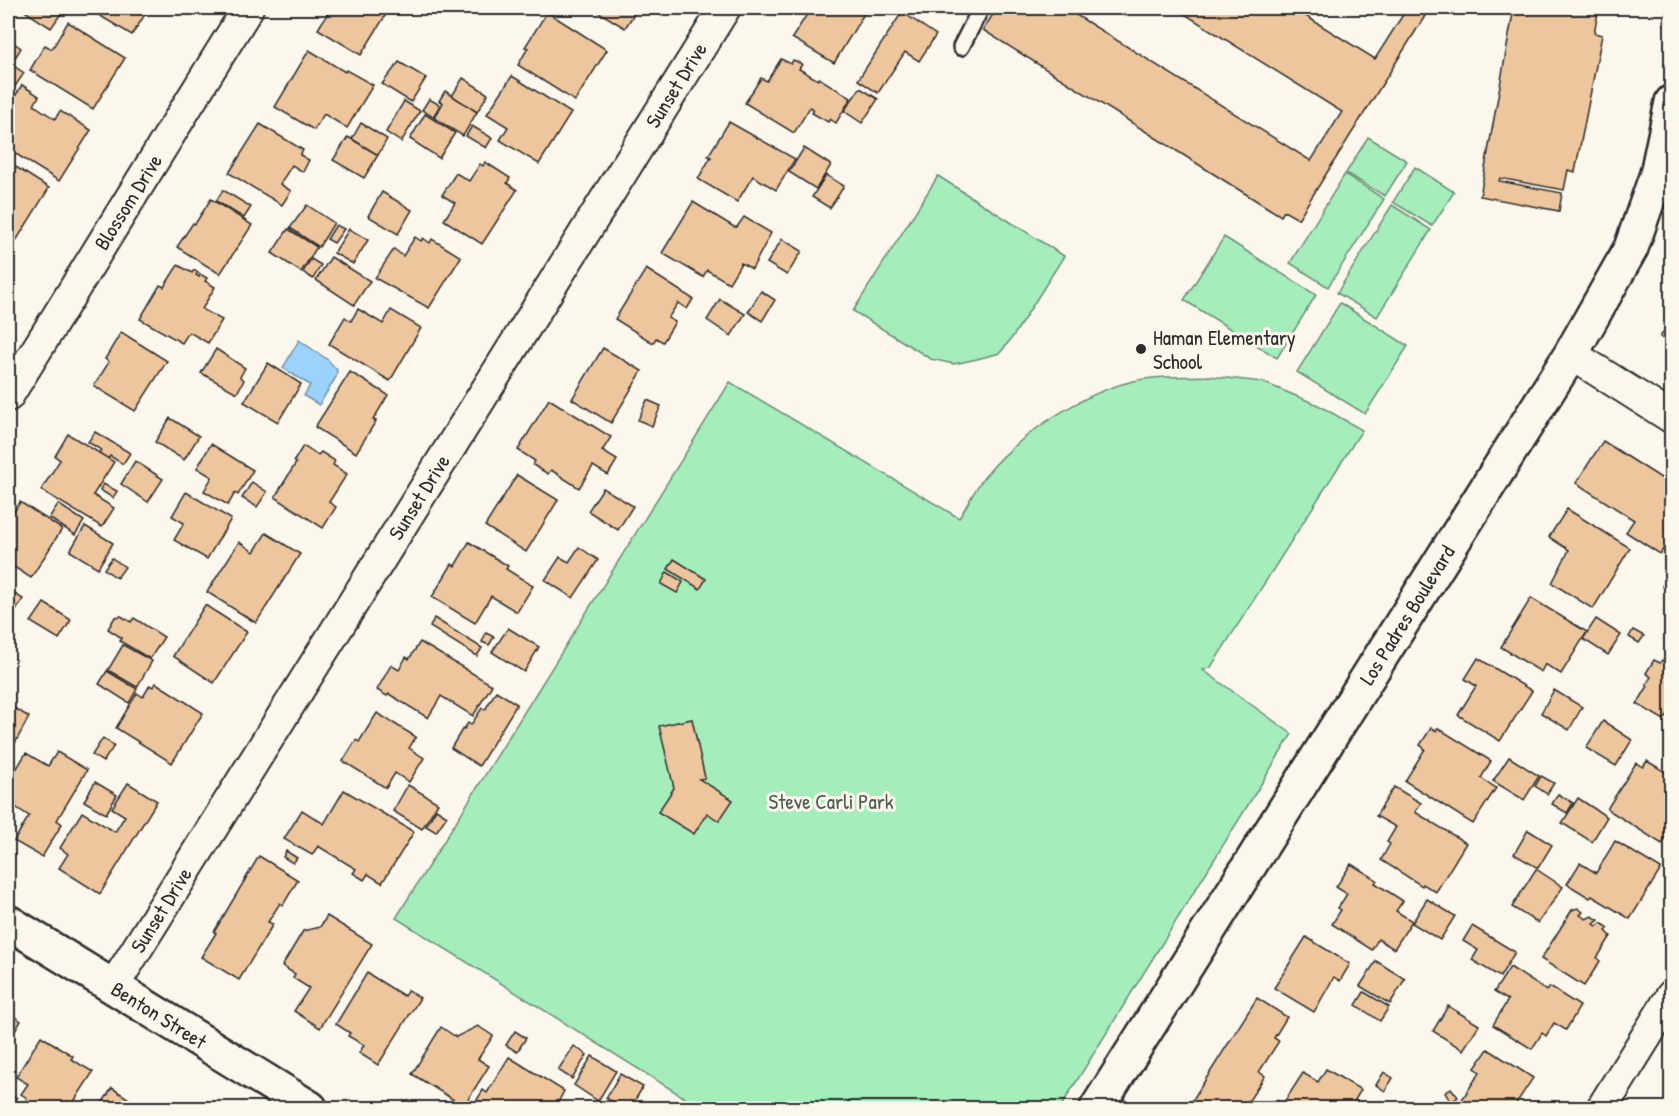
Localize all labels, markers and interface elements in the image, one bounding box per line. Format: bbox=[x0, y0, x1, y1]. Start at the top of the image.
street label: Sunset Drive bbox=[638, 37, 714, 133]
street label: Blossom Drive bbox=[87, 149, 169, 255]
place label: Haman Elementary School bbox=[1153, 323, 1296, 376]
marker: Haman Elementary School bbox=[1134, 342, 1148, 356]
street label: Sunset Drive bbox=[381, 449, 457, 545]
street label: Los Padres Boulevard bbox=[1352, 540, 1462, 690]
park label: Steve Carli Park bbox=[769, 787, 894, 816]
street label: Sunset Drive bbox=[123, 862, 199, 958]
street label: Benton Street bbox=[106, 974, 213, 1056]

